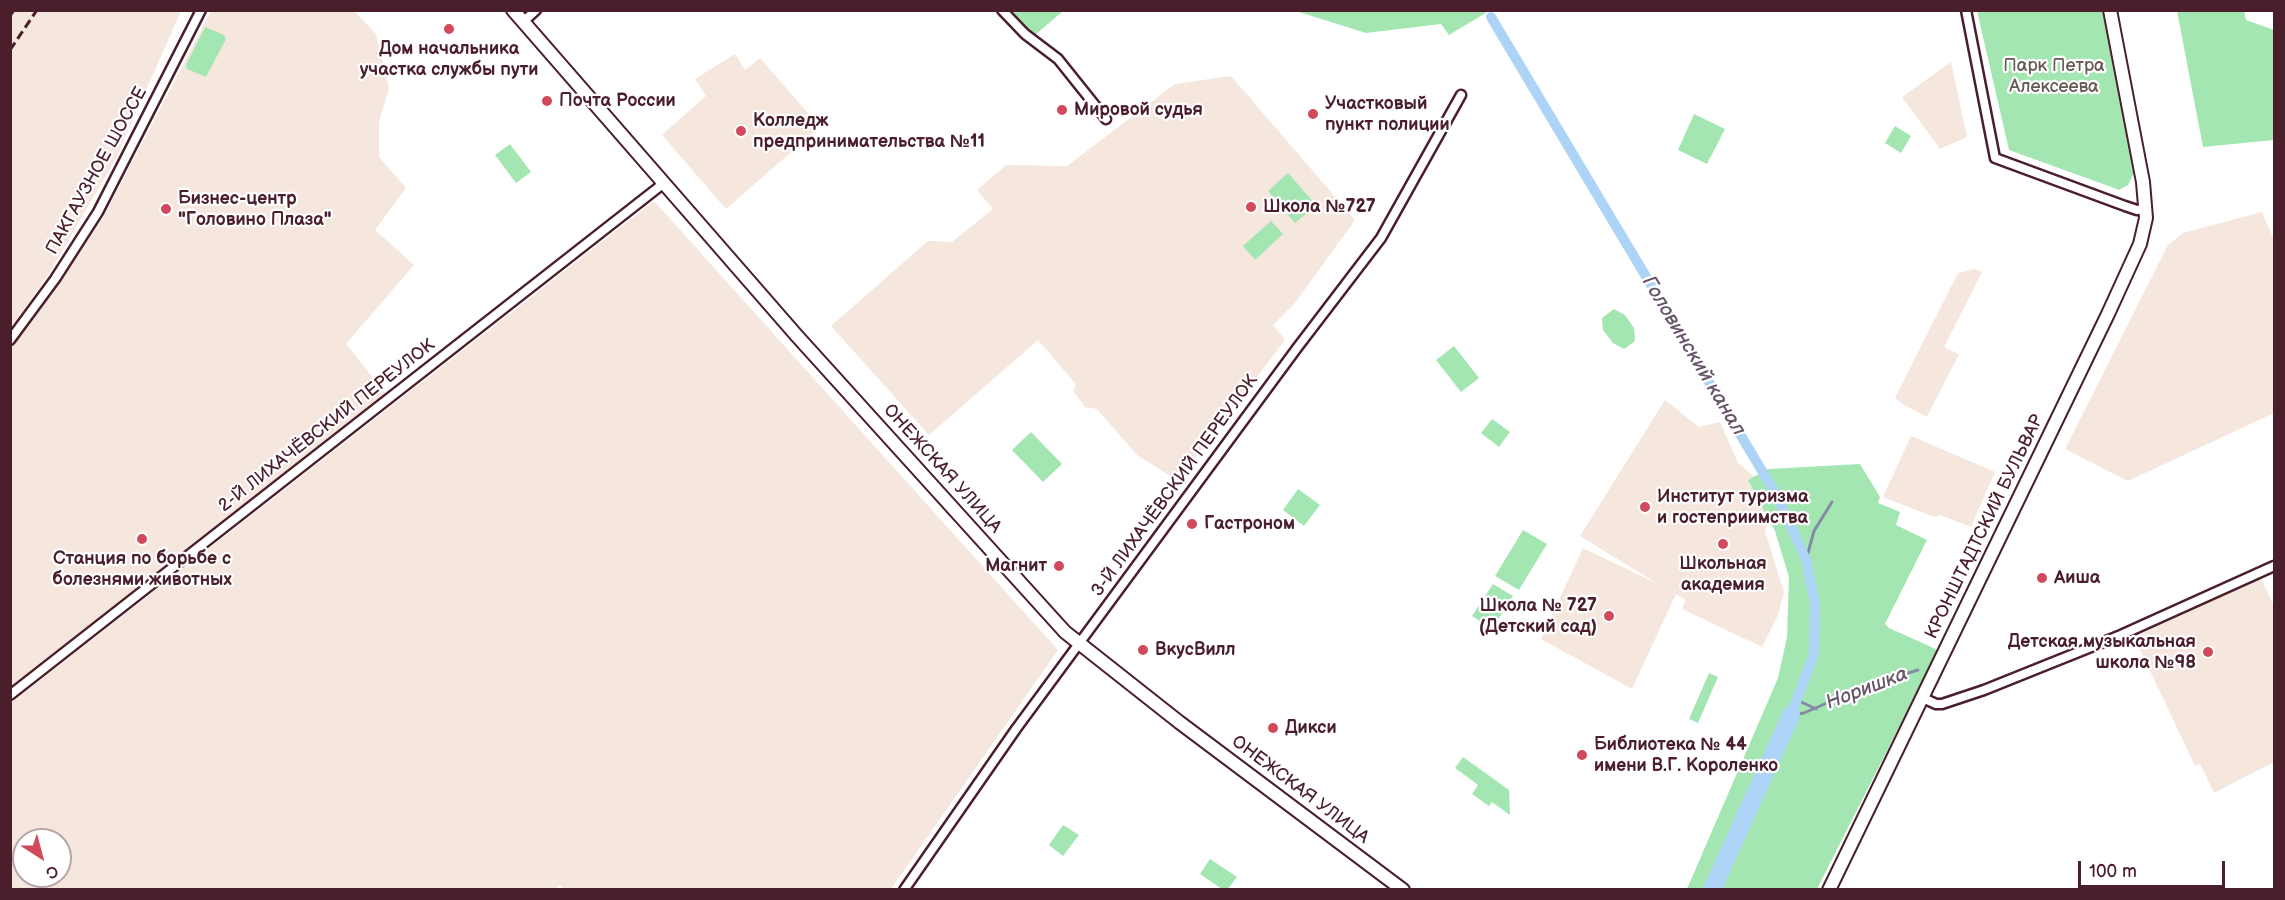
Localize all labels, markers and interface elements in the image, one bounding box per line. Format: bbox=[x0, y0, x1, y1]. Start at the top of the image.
marker: Дом начальника участка службы пути bbox=[442, 22, 456, 36]
place label: Дом начальника участка службы пути bbox=[360, 38, 538, 80]
park label: Парк Петра Алексеева bbox=[2003, 55, 2105, 98]
street label: ПАКГАУЗНОЕ ШОССЕ bbox=[42, 83, 152, 259]
place label: Почта России bbox=[559, 90, 676, 112]
place label: Участковый пункт полиции bbox=[1325, 93, 1450, 136]
marker: Почта России bbox=[540, 94, 554, 108]
place label: Мировой судья bbox=[1074, 99, 1203, 121]
marker: Мировой судья bbox=[1055, 103, 1069, 117]
marker: Участковый пункт полиции bbox=[1306, 107, 1320, 121]
place label: Колледж предпринимательства №11 bbox=[753, 110, 985, 152]
marker: Колледж предпринимательства №11 bbox=[734, 124, 748, 138]
place label: Бизнес-центр "Головино Плаза" bbox=[178, 188, 332, 230]
place label: Школа №727 bbox=[1263, 196, 1376, 218]
marker: Школа №727 bbox=[1244, 200, 1258, 214]
marker: Бизнес-центр "Головино Плаза" bbox=[159, 202, 173, 216]
water label: Головинский канал bbox=[1636, 272, 1750, 440]
street label: 2-Й ЛИХАЧЁВСКИЙ ПЕРЕУЛОК bbox=[214, 335, 440, 517]
street label: 3-Й ЛИХАЧЁВСКИЙ ПЕРЕУЛОК bbox=[1087, 371, 1263, 601]
street label: ОНЕЖСКАЯ УЛИЦА bbox=[878, 400, 1006, 538]
street label: КРОНШТАДТСКИЙ БУЛЬВАР bbox=[1921, 411, 2049, 643]
place label: Институт туризма и гостеприимства bbox=[1657, 486, 1808, 528]
marker: Институт туризма и гостеприимства bbox=[1638, 500, 1652, 514]
place label: Гастроном bbox=[1204, 513, 1295, 535]
marker: Гастроном bbox=[1185, 517, 1199, 531]
marker: Станция по борьбе с болезнями животных bbox=[135, 532, 149, 546]
marker: Школьная академия bbox=[1716, 537, 1730, 551]
place label: Станция по борьбе с болезнями животных bbox=[52, 548, 232, 590]
place label: Школьная академия bbox=[1679, 553, 1767, 596]
place label: Магнит bbox=[985, 555, 1047, 577]
marker: Магнит bbox=[1052, 559, 1066, 573]
place label: Аиша bbox=[2054, 567, 2100, 589]
marker: Аиша bbox=[2035, 571, 2049, 585]
place label: Школа № 727 (Детский сад) bbox=[1479, 595, 1597, 638]
marker: Школа № 727 (Детский сад) bbox=[1602, 609, 1616, 623]
place label: Детская музыкальная школа №98 bbox=[2008, 631, 2196, 674]
place label: ВкусВилл bbox=[1155, 639, 1236, 661]
marker: ВкусВилл bbox=[1136, 643, 1150, 657]
marker: Детская музыкальная школа №98 bbox=[2201, 645, 2215, 659]
water label: Норишка bbox=[1823, 662, 1911, 716]
place label: Дикси bbox=[1285, 717, 1337, 739]
marker: Дикси bbox=[1266, 721, 1280, 735]
street label: ОНЕЖСКАЯ УЛИЦА bbox=[1227, 731, 1373, 849]
place label: Библиотека № 44 имени В.Г. Короленко bbox=[1594, 734, 1778, 777]
marker: Библиотека № 44 имени В.Г. Короленко bbox=[1575, 748, 1589, 762]
north arrow bbox=[12, 828, 72, 888]
scale bar bbox=[2081, 849, 2228, 887]
text: С bbox=[42, 860, 62, 882]
text: 100 m bbox=[2089, 861, 2137, 882]

